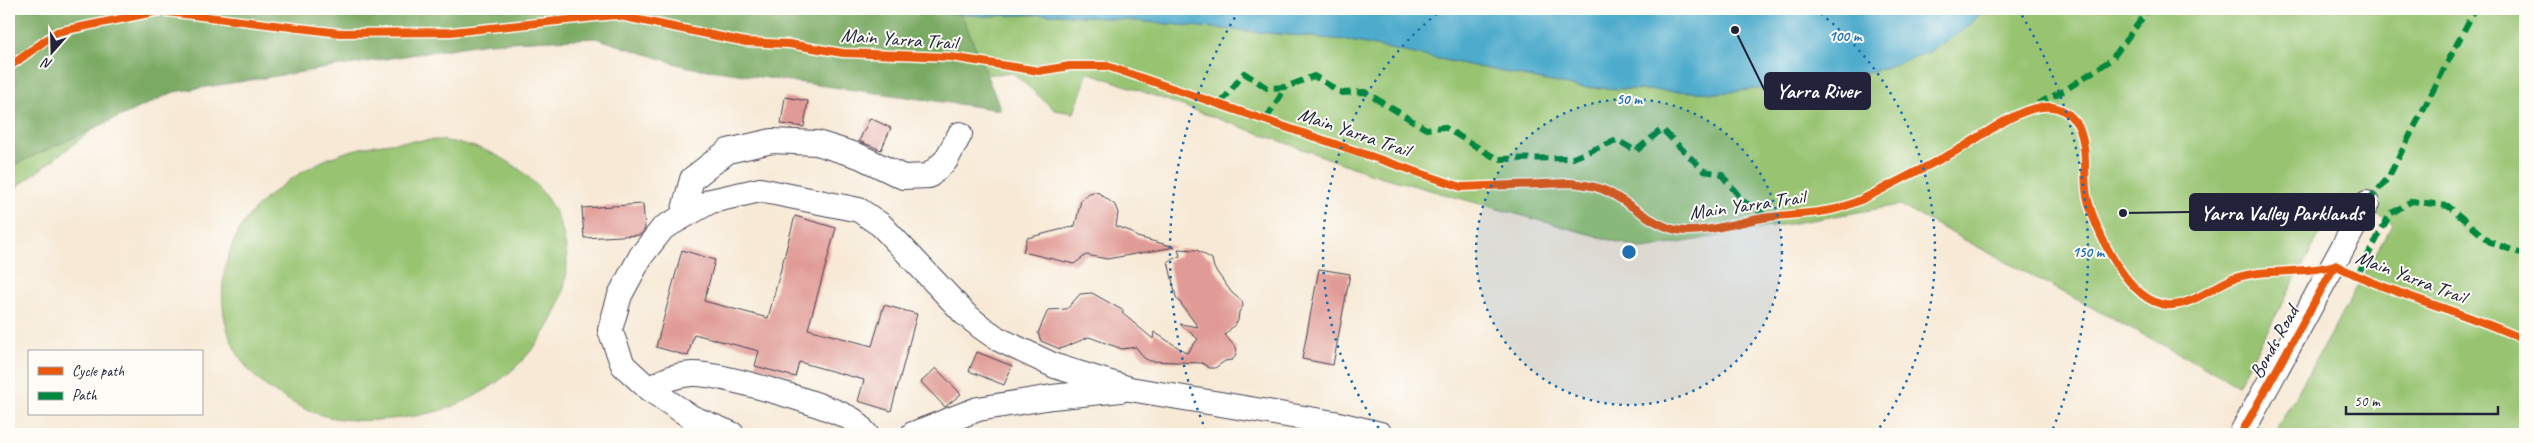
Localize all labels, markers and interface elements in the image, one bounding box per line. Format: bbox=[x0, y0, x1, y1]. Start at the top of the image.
street label: Main Yarra Trail bbox=[840, 22, 961, 56]
text: 100 m bbox=[1829, 27, 1863, 46]
north arrow bbox=[28, 28, 78, 78]
text: N bbox=[39, 53, 55, 73]
callout: Yarra River bbox=[1765, 73, 1870, 109]
text: Yarra River bbox=[1776, 78, 1862, 104]
text: 50 m bbox=[1616, 90, 1643, 109]
street label: Main Yarra Trail bbox=[1295, 101, 1416, 164]
street label: Main Yarra Trail bbox=[1688, 184, 1810, 225]
callout: Yarra Valley Parklands bbox=[2190, 194, 2374, 230]
text: Yarra Valley Parklands bbox=[2200, 200, 2366, 227]
centre of rings bbox=[1620, 243, 1638, 261]
text: 150 m bbox=[2072, 243, 2106, 262]
street label: Main Yarra Trail bbox=[2352, 244, 2473, 311]
street label: Bonds Road bbox=[2244, 299, 2306, 383]
legend bbox=[28, 350, 202, 416]
text: Cycle path bbox=[72, 362, 124, 381]
scale bar bbox=[2346, 383, 2499, 415]
text: Path bbox=[72, 386, 98, 405]
text: 50 m bbox=[2354, 392, 2381, 411]

